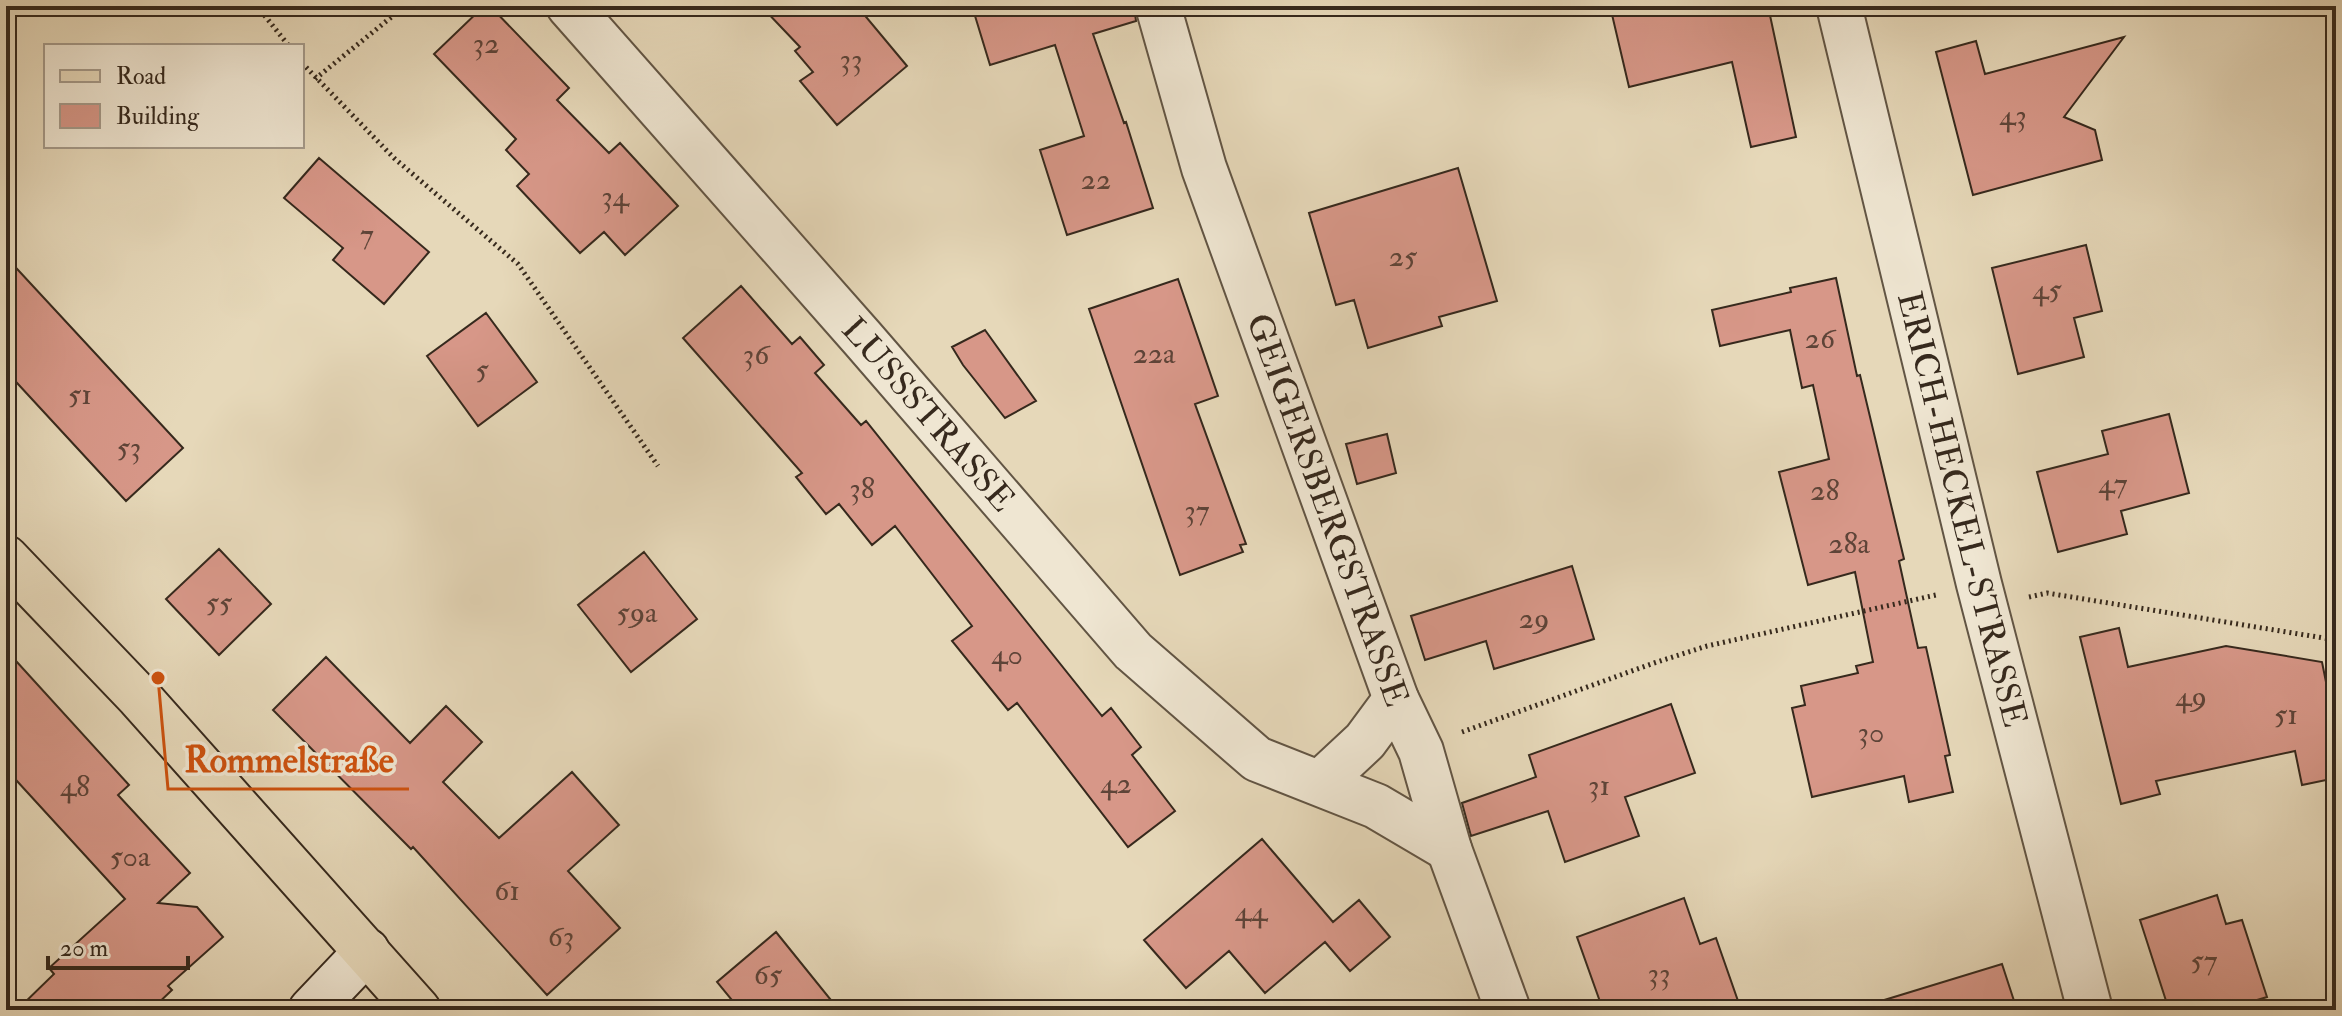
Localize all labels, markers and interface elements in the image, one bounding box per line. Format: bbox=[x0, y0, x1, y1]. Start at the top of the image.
house number: 32 bbox=[473, 25, 499, 62]
house number: 33 bbox=[839, 41, 863, 78]
legend bbox=[44, 44, 304, 148]
text: Road bbox=[116, 61, 166, 92]
house number: 43 bbox=[1999, 97, 2027, 134]
text: Building bbox=[116, 101, 200, 132]
house number: 22 bbox=[1081, 161, 1111, 198]
house number: 34 bbox=[601, 178, 631, 215]
house number: 7 bbox=[360, 216, 374, 253]
house number: 25 bbox=[1389, 238, 1418, 275]
house number: 45 bbox=[2032, 271, 2062, 308]
street label: ERICH-HECKEL-STRASSE bbox=[1887, 287, 2037, 731]
street label: LUSSSTRASSE bbox=[833, 308, 1024, 520]
street label: GEIGERSBERGSTRASSE bbox=[1237, 308, 1418, 712]
house number: 26 bbox=[1805, 320, 1837, 357]
house number: 22a bbox=[1133, 335, 1176, 372]
house number: 36 bbox=[743, 336, 771, 373]
house number: 5 bbox=[475, 351, 489, 388]
house number: 51 bbox=[68, 376, 92, 413]
house number: 53 bbox=[117, 429, 141, 466]
house number: 47 bbox=[2098, 465, 2128, 502]
house number: 38 bbox=[849, 470, 875, 507]
house number: 28 bbox=[1810, 472, 1840, 509]
house number: 37 bbox=[1184, 492, 1210, 529]
house number: 28a bbox=[1828, 525, 1870, 562]
house number: 55 bbox=[206, 584, 233, 621]
house number: 59a bbox=[617, 594, 658, 631]
house number: 29 bbox=[1519, 600, 1549, 637]
house number: 40 bbox=[991, 636, 1023, 673]
house number: 49 bbox=[2175, 678, 2207, 715]
house number: 51 bbox=[2274, 696, 2298, 733]
house number: 30 bbox=[1858, 714, 1884, 751]
callout: Rommelstraße bbox=[168, 729, 409, 789]
text: Rommelstraße bbox=[184, 738, 394, 783]
house number: 42 bbox=[1100, 765, 1132, 802]
house number: 31 bbox=[1588, 767, 1610, 804]
house number: 48 bbox=[60, 768, 90, 805]
house number: 50a bbox=[110, 838, 151, 875]
house number: 61 bbox=[494, 872, 520, 909]
house number: 44 bbox=[1235, 893, 1269, 930]
house number: 63 bbox=[548, 918, 574, 955]
scale bar bbox=[48, 920, 188, 970]
text: 20 m bbox=[60, 933, 109, 964]
house number: 57 bbox=[2191, 942, 2218, 979]
house number: 33 bbox=[1647, 955, 1671, 992]
house number: 65 bbox=[754, 956, 783, 993]

